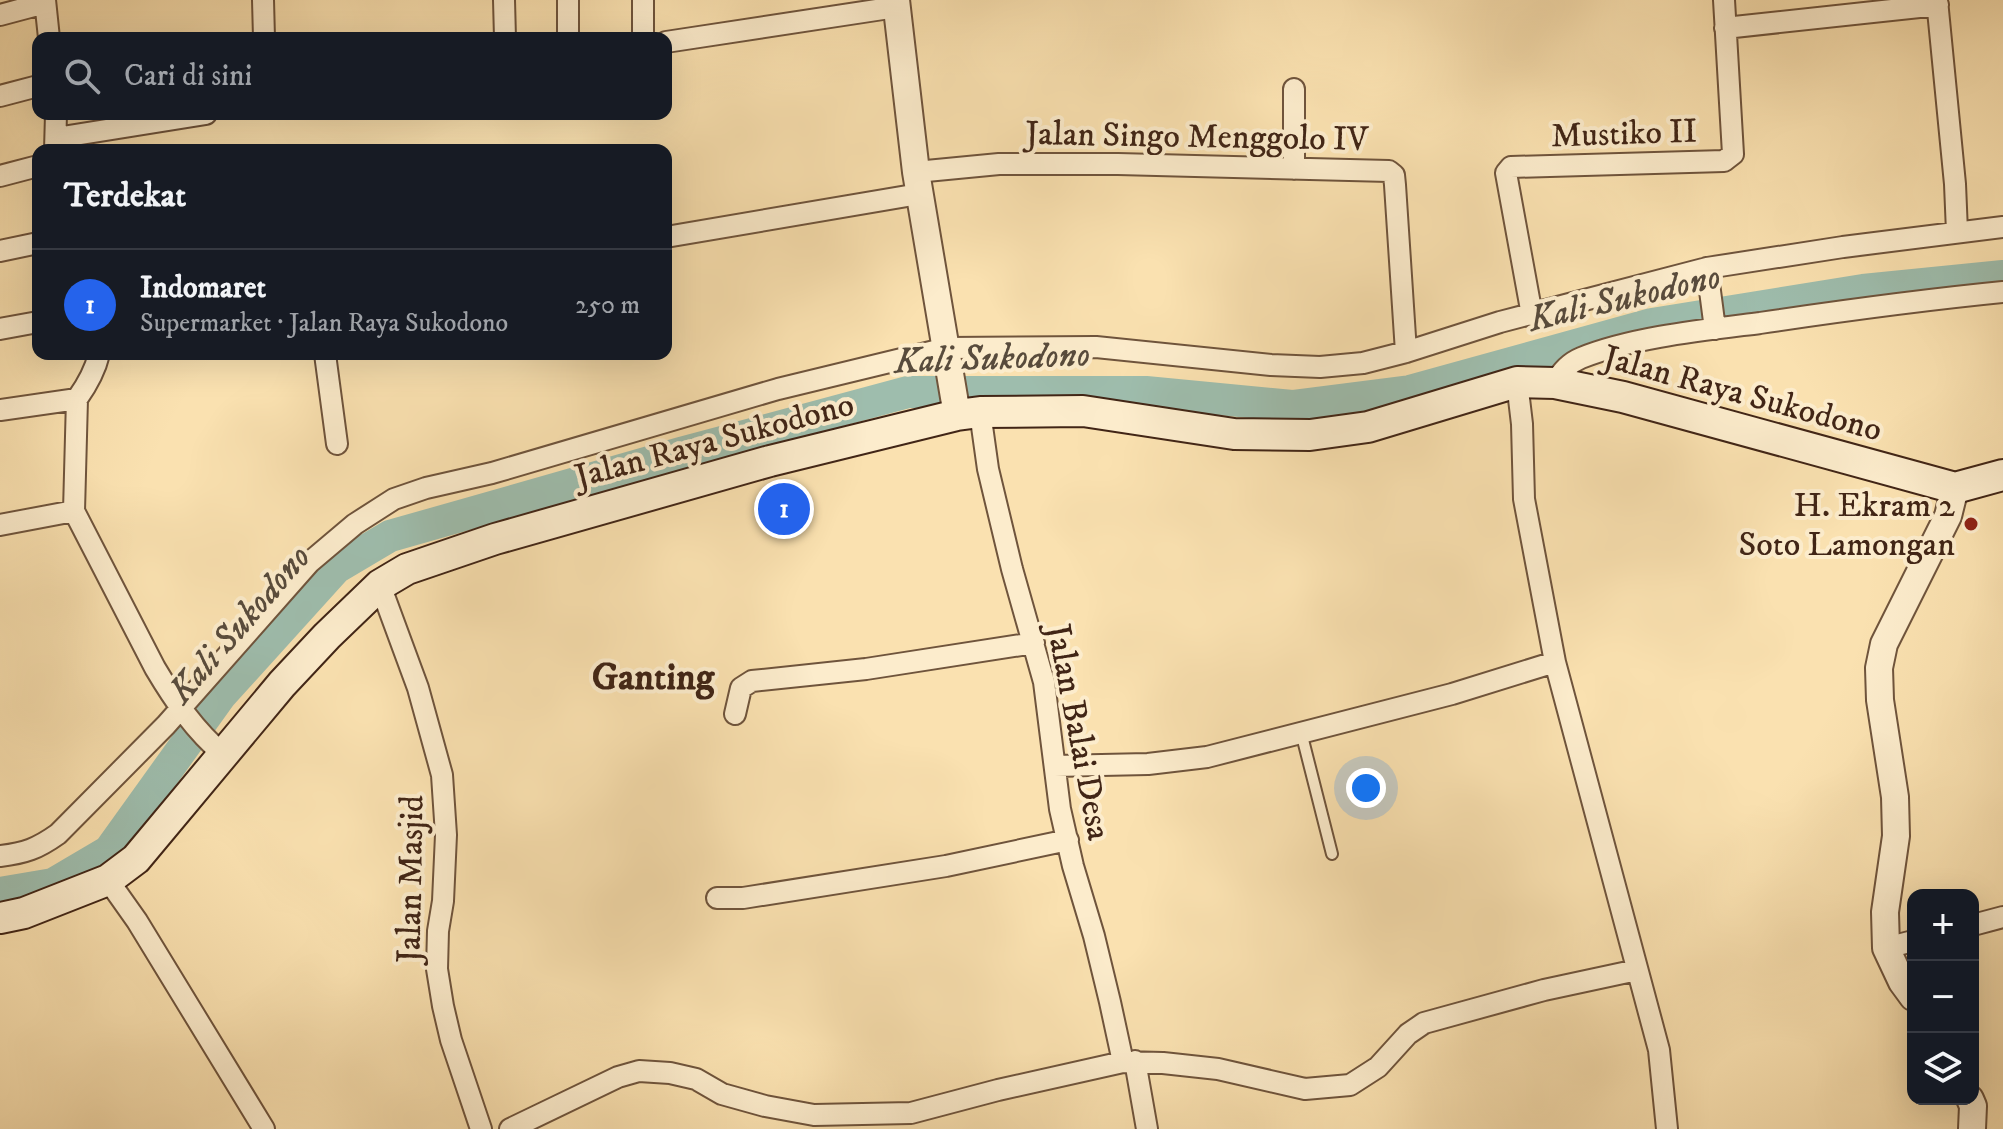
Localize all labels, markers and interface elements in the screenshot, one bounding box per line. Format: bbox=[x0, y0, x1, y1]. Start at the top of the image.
search box bbox=[32, 32, 672, 120]
icon: search bbox=[60, 54, 104, 98]
text: Cari di sini bbox=[124, 58, 252, 95]
street label: Mustiko II bbox=[1550, 110, 1698, 158]
street label: Jalan Singo Menggolo IV bbox=[1022, 113, 1370, 161]
text: Terdekat bbox=[64, 175, 186, 217]
water label: Kali Sukodono bbox=[1522, 254, 1725, 343]
text: Indomaret bbox=[140, 270, 266, 307]
text: 1 bbox=[85, 289, 95, 322]
text: 250 m bbox=[575, 289, 640, 322]
text: Supermarket · Jalan Raya Sukodono bbox=[140, 307, 508, 340]
water label: Kali Sukodono bbox=[891, 333, 1091, 384]
street label: Jalan Raya Sukodono bbox=[1596, 336, 1886, 451]
street label: Jalan Raya Sukodono bbox=[568, 384, 858, 499]
pin: 1 bbox=[758, 479, 810, 539]
place label: H. Ekram 2 Soto Lamongan bbox=[1738, 485, 1955, 566]
marker: H. Ekram 2 Soto Lamongan bbox=[1962, 515, 1980, 533]
water label: Kali Sukodono bbox=[157, 536, 321, 715]
street label: Jalan Balai Desa bbox=[1036, 618, 1120, 844]
district label: Ganting bbox=[592, 654, 716, 702]
your location bbox=[1346, 768, 1386, 808]
street label: Jalan Masjid bbox=[388, 795, 433, 966]
map controls bbox=[1907, 889, 1979, 1105]
button: + bbox=[1907, 889, 1979, 961]
button: − bbox=[1907, 961, 1979, 1033]
button: layers bbox=[1907, 1033, 1979, 1105]

